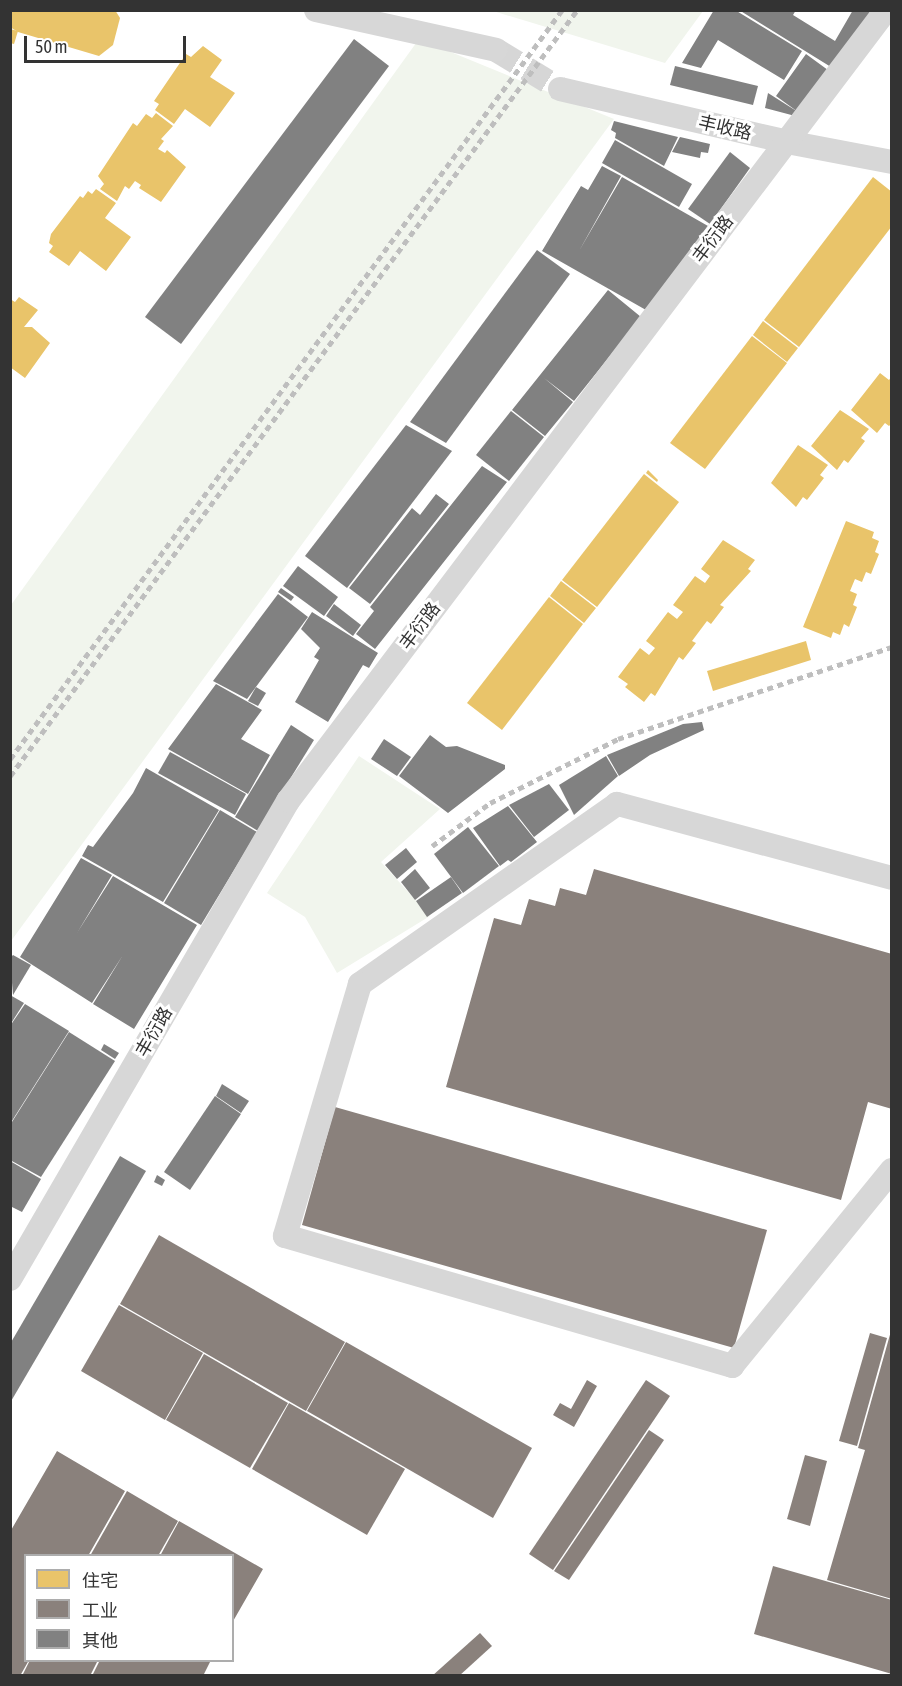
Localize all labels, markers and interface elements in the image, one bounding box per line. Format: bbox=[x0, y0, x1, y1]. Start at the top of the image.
scale bar bbox=[27, 24, 189, 62]
text: 50 m bbox=[35, 36, 67, 57]
street label: 丰收路 bbox=[696, 111, 754, 145]
street label: 丰衍路 bbox=[688, 211, 738, 267]
street label: 丰衍路 bbox=[395, 598, 445, 654]
street label: 丰衍路 bbox=[131, 1003, 177, 1061]
legend bbox=[24, 1554, 234, 1662]
text: 住宅 bbox=[82, 1570, 118, 1591]
text: 工业 bbox=[82, 1600, 118, 1621]
text: 其他 bbox=[82, 1630, 118, 1651]

